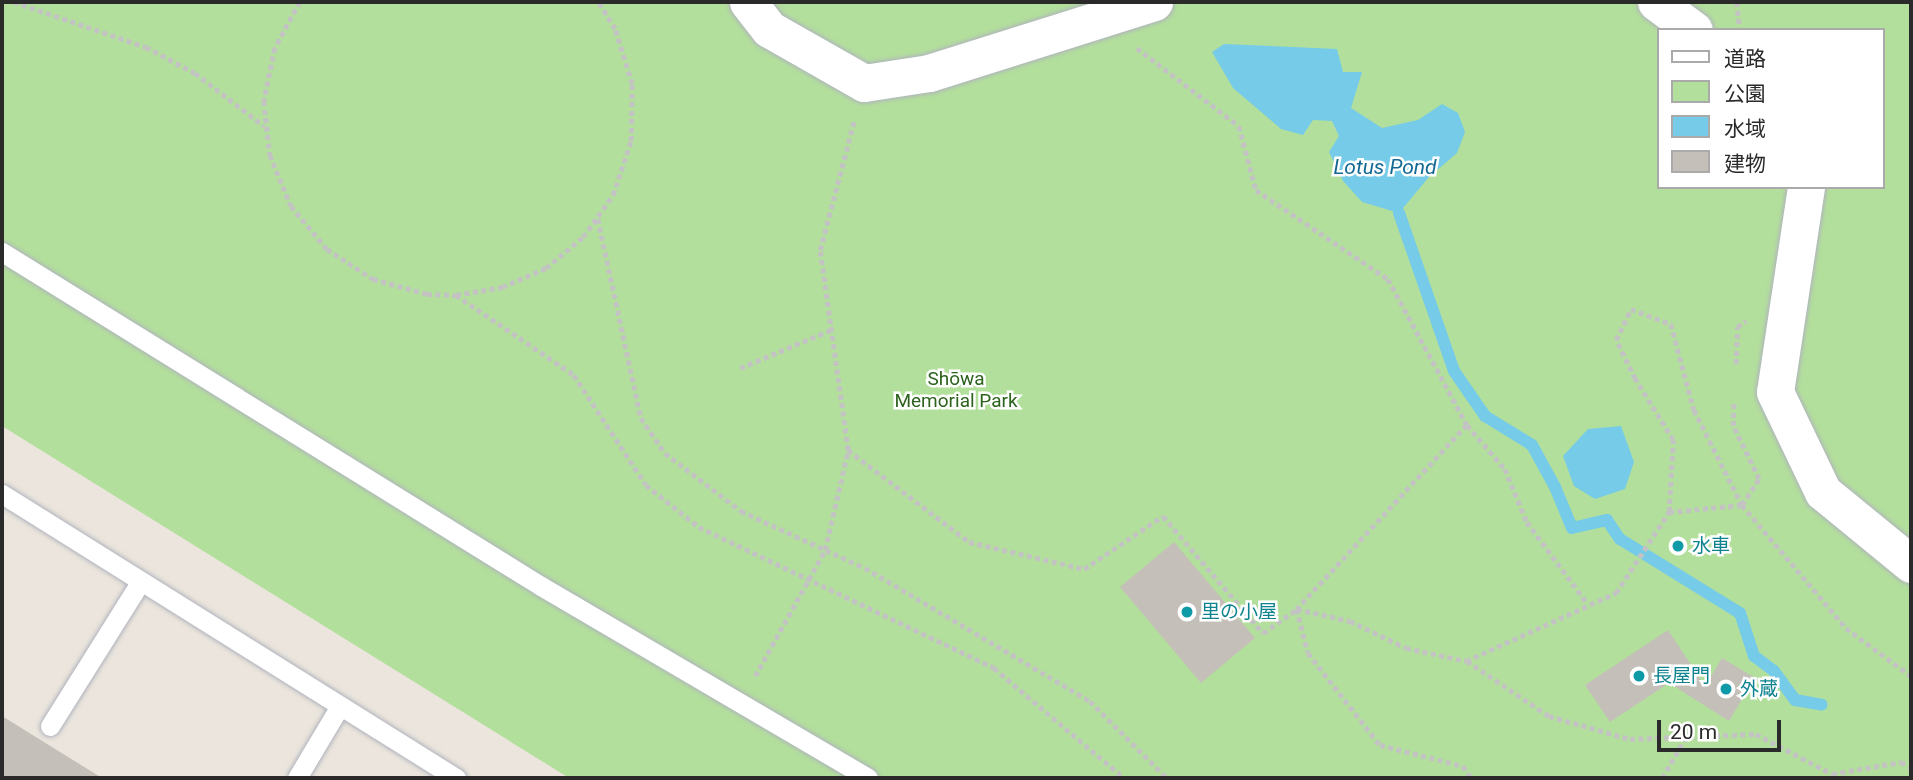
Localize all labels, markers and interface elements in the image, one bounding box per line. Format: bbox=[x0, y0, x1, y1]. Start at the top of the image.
legend bbox=[1658, 28, 1885, 189]
text: 道路 bbox=[1724, 47, 1766, 71]
text: 公園 bbox=[1724, 82, 1766, 106]
text: 水域 bbox=[1724, 117, 1766, 141]
text: 建物 bbox=[1724, 152, 1766, 176]
water label: Lotus Pond bbox=[1333, 154, 1437, 180]
park label: Shōwa Memorial Park bbox=[894, 368, 1018, 412]
place label: 水車 bbox=[1692, 535, 1730, 557]
marker: 水車 bbox=[1670, 538, 1686, 554]
place label: 里の小屋 bbox=[1201, 601, 1277, 623]
marker: 里の小屋 bbox=[1179, 604, 1195, 620]
place label: 長屋門 bbox=[1653, 665, 1710, 687]
marker: 長屋門 bbox=[1631, 668, 1647, 684]
place label: 外蔵 bbox=[1740, 678, 1778, 700]
marker: 外蔵 bbox=[1718, 681, 1734, 697]
scale bar bbox=[1661, 706, 1785, 750]
text: 20 m bbox=[1670, 720, 1717, 744]

